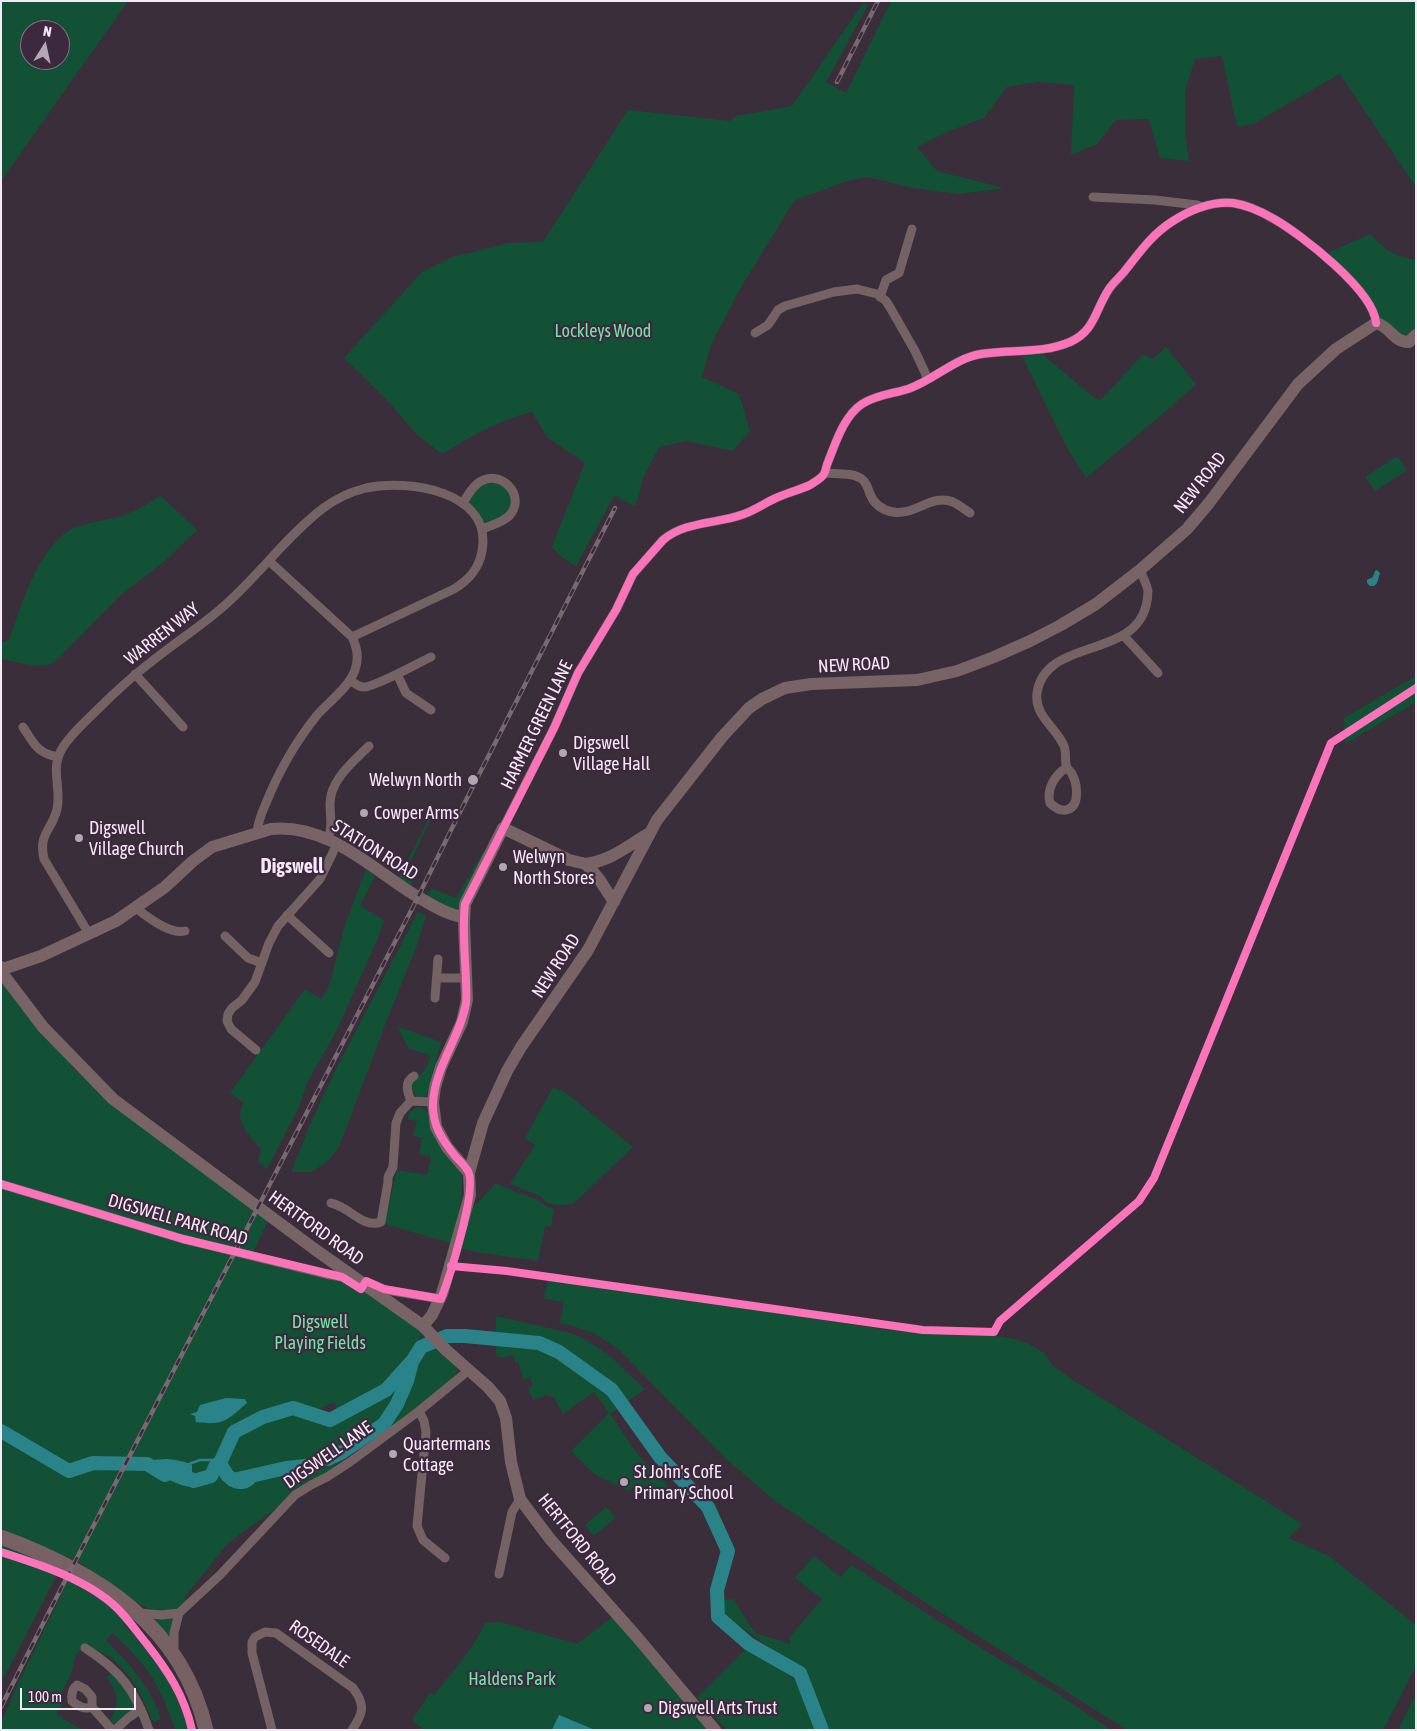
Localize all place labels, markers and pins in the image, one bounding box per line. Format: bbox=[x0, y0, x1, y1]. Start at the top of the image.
place label: Digswell Village Hall bbox=[573, 732, 650, 774]
marker: Digswell Village Hall bbox=[557, 747, 569, 759]
place label: Welwyn North bbox=[369, 769, 462, 791]
marker: Welwyn North bbox=[466, 773, 480, 787]
place label: Cowper Arms bbox=[374, 802, 459, 824]
marker: Cowper Arms bbox=[358, 807, 370, 819]
place label: Digswell Village Church bbox=[89, 817, 184, 860]
marker: Digswell Village Church bbox=[73, 832, 85, 844]
place label: Welwyn North Stores bbox=[513, 846, 594, 889]
marker: Welwyn North Stores bbox=[497, 861, 509, 873]
place label: Quartermans Cottage bbox=[403, 1433, 491, 1476]
marker: Quartermans Cottage bbox=[387, 1448, 399, 1460]
place label: St John's CofE Primary School bbox=[634, 1461, 733, 1504]
marker: St John's CofE Primary School bbox=[618, 1476, 630, 1488]
place label: Digswell Arts Trust bbox=[658, 1697, 777, 1719]
marker: Digswell Arts Trust bbox=[642, 1702, 654, 1714]

